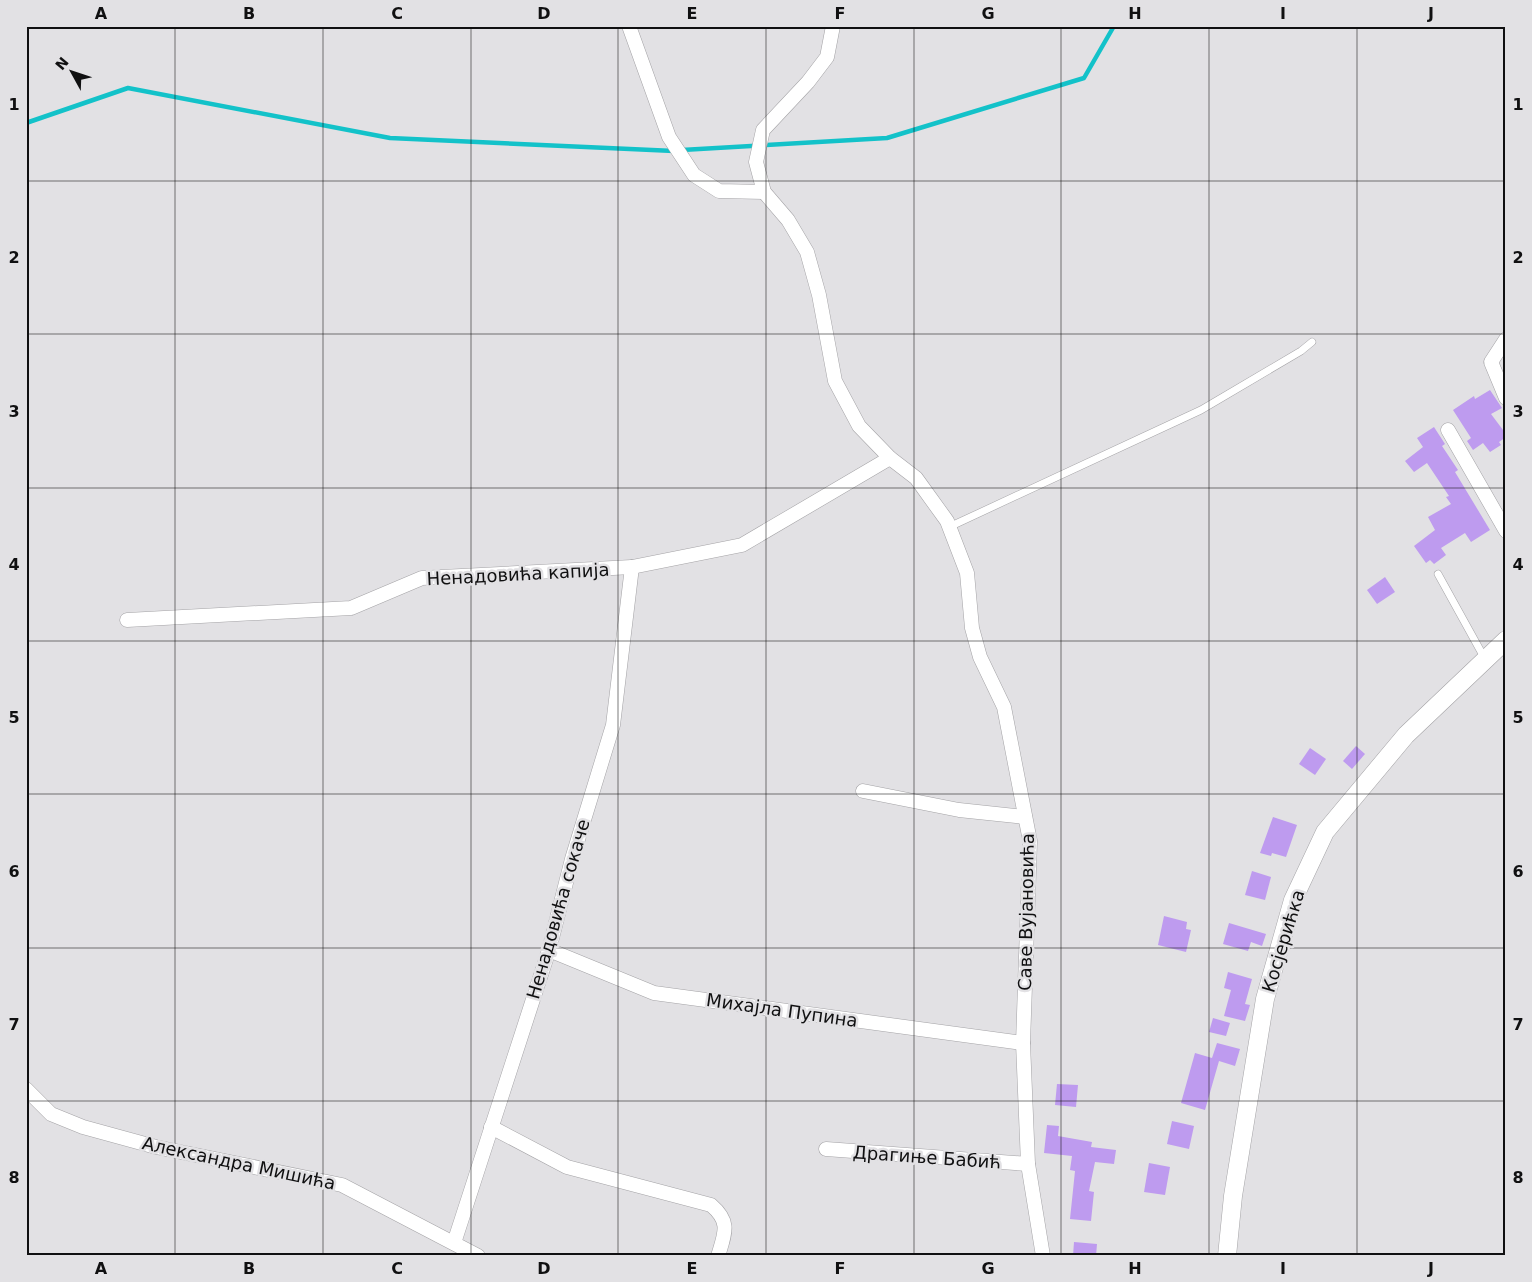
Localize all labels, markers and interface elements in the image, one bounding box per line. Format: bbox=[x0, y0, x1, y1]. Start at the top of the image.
text: A bbox=[95, 4, 108, 23]
text: B bbox=[243, 4, 255, 23]
text: C bbox=[391, 4, 403, 23]
text: D bbox=[537, 4, 551, 23]
text: E bbox=[687, 4, 697, 23]
text: F bbox=[835, 4, 845, 23]
text: G bbox=[981, 4, 995, 23]
text: H bbox=[1128, 4, 1142, 23]
text: I bbox=[1280, 4, 1286, 23]
text: J bbox=[1427, 4, 1434, 23]
north arrow bbox=[48, 48, 98, 98]
text: N bbox=[52, 54, 72, 73]
text: 1 bbox=[8, 95, 20, 114]
text: 1 bbox=[1512, 95, 1524, 114]
text: 2 bbox=[8, 248, 20, 267]
text: 2 bbox=[1512, 248, 1524, 267]
text: 3 bbox=[8, 402, 20, 421]
text: 3 bbox=[1512, 402, 1524, 421]
text: 4 bbox=[8, 555, 20, 574]
text: 4 bbox=[1512, 555, 1524, 574]
street label: Ненадовића капија bbox=[426, 559, 610, 589]
text: 5 bbox=[8, 708, 20, 727]
text: 5 bbox=[1512, 708, 1524, 727]
street label: Ненадовића сокаче bbox=[522, 817, 594, 1001]
street label: Саве Вујановића bbox=[1014, 833, 1038, 991]
text: 6 bbox=[8, 862, 20, 881]
text: 6 bbox=[1512, 862, 1524, 881]
street label: Косјерићка bbox=[1257, 887, 1309, 995]
street label: Михајла Пупина bbox=[705, 989, 859, 1031]
text: 7 bbox=[8, 1015, 20, 1034]
text: 7 bbox=[1512, 1015, 1524, 1034]
street label: Александра Мишића bbox=[140, 1132, 338, 1194]
street label: Драгиње Бабић bbox=[852, 1141, 1002, 1173]
text: 8 bbox=[8, 1168, 20, 1187]
text: 8 bbox=[1512, 1168, 1524, 1187]
text: A bbox=[95, 1259, 108, 1278]
text: B bbox=[243, 1259, 255, 1278]
text: C bbox=[391, 1259, 403, 1278]
text: D bbox=[537, 1259, 551, 1278]
text: E bbox=[687, 1259, 697, 1278]
text: F bbox=[835, 1259, 845, 1278]
text: G bbox=[981, 1259, 995, 1278]
text: H bbox=[1128, 1259, 1142, 1278]
text: I bbox=[1280, 1259, 1286, 1278]
text: J bbox=[1427, 1259, 1434, 1278]

